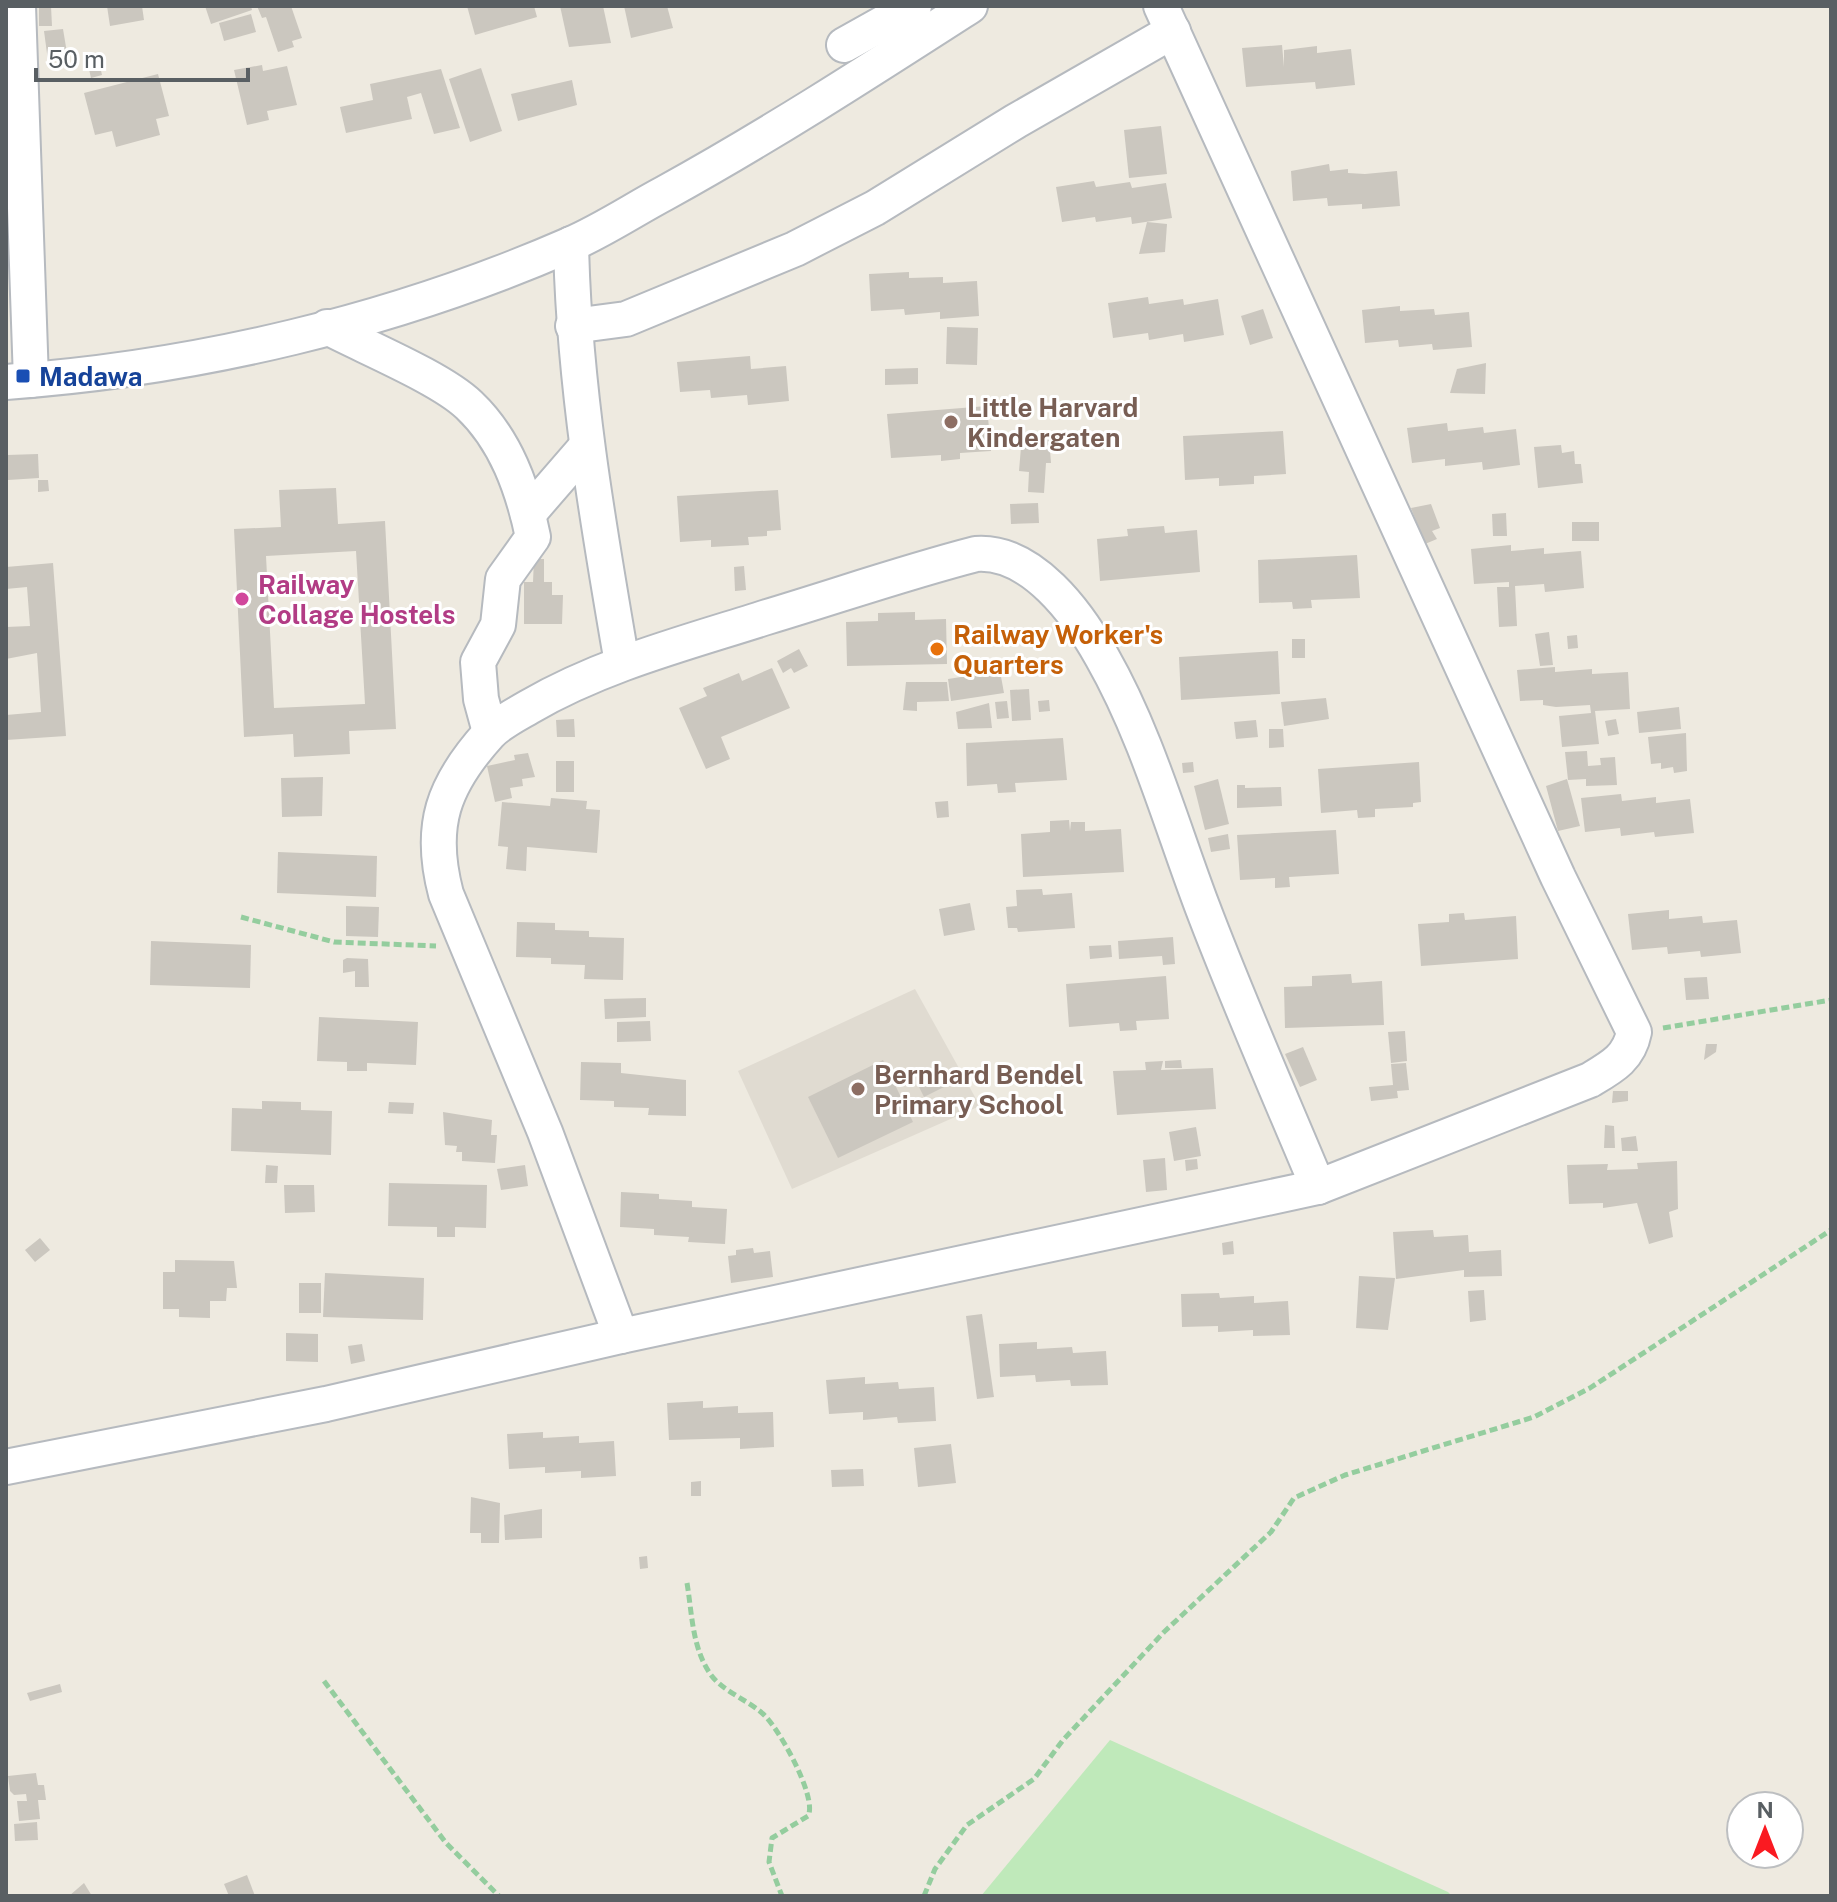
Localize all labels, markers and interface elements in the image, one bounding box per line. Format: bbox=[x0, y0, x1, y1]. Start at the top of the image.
scale bar bbox=[36, 32, 248, 82]
text: 50 m bbox=[48, 45, 105, 73]
place label: Madawa bbox=[39, 361, 142, 392]
marker: Madawa bbox=[14, 367, 32, 385]
place label: Little Harvard Kindergaten bbox=[967, 392, 1138, 453]
marker: Little Harvard Kindergaten bbox=[942, 413, 960, 431]
place label: Railway Collage Hostels bbox=[258, 569, 455, 630]
marker: Railway Collage Hostels bbox=[233, 590, 251, 608]
place label: Railway Worker's Quarters bbox=[953, 619, 1163, 680]
marker: Railway Worker's Quarters bbox=[928, 640, 946, 658]
place label: Bernhard Bendel Primary School bbox=[874, 1059, 1083, 1120]
marker: Bernhard Bendel Primary School bbox=[849, 1080, 867, 1098]
north arrow bbox=[1725, 1790, 1805, 1870]
text: N bbox=[1756, 1797, 1774, 1823]

